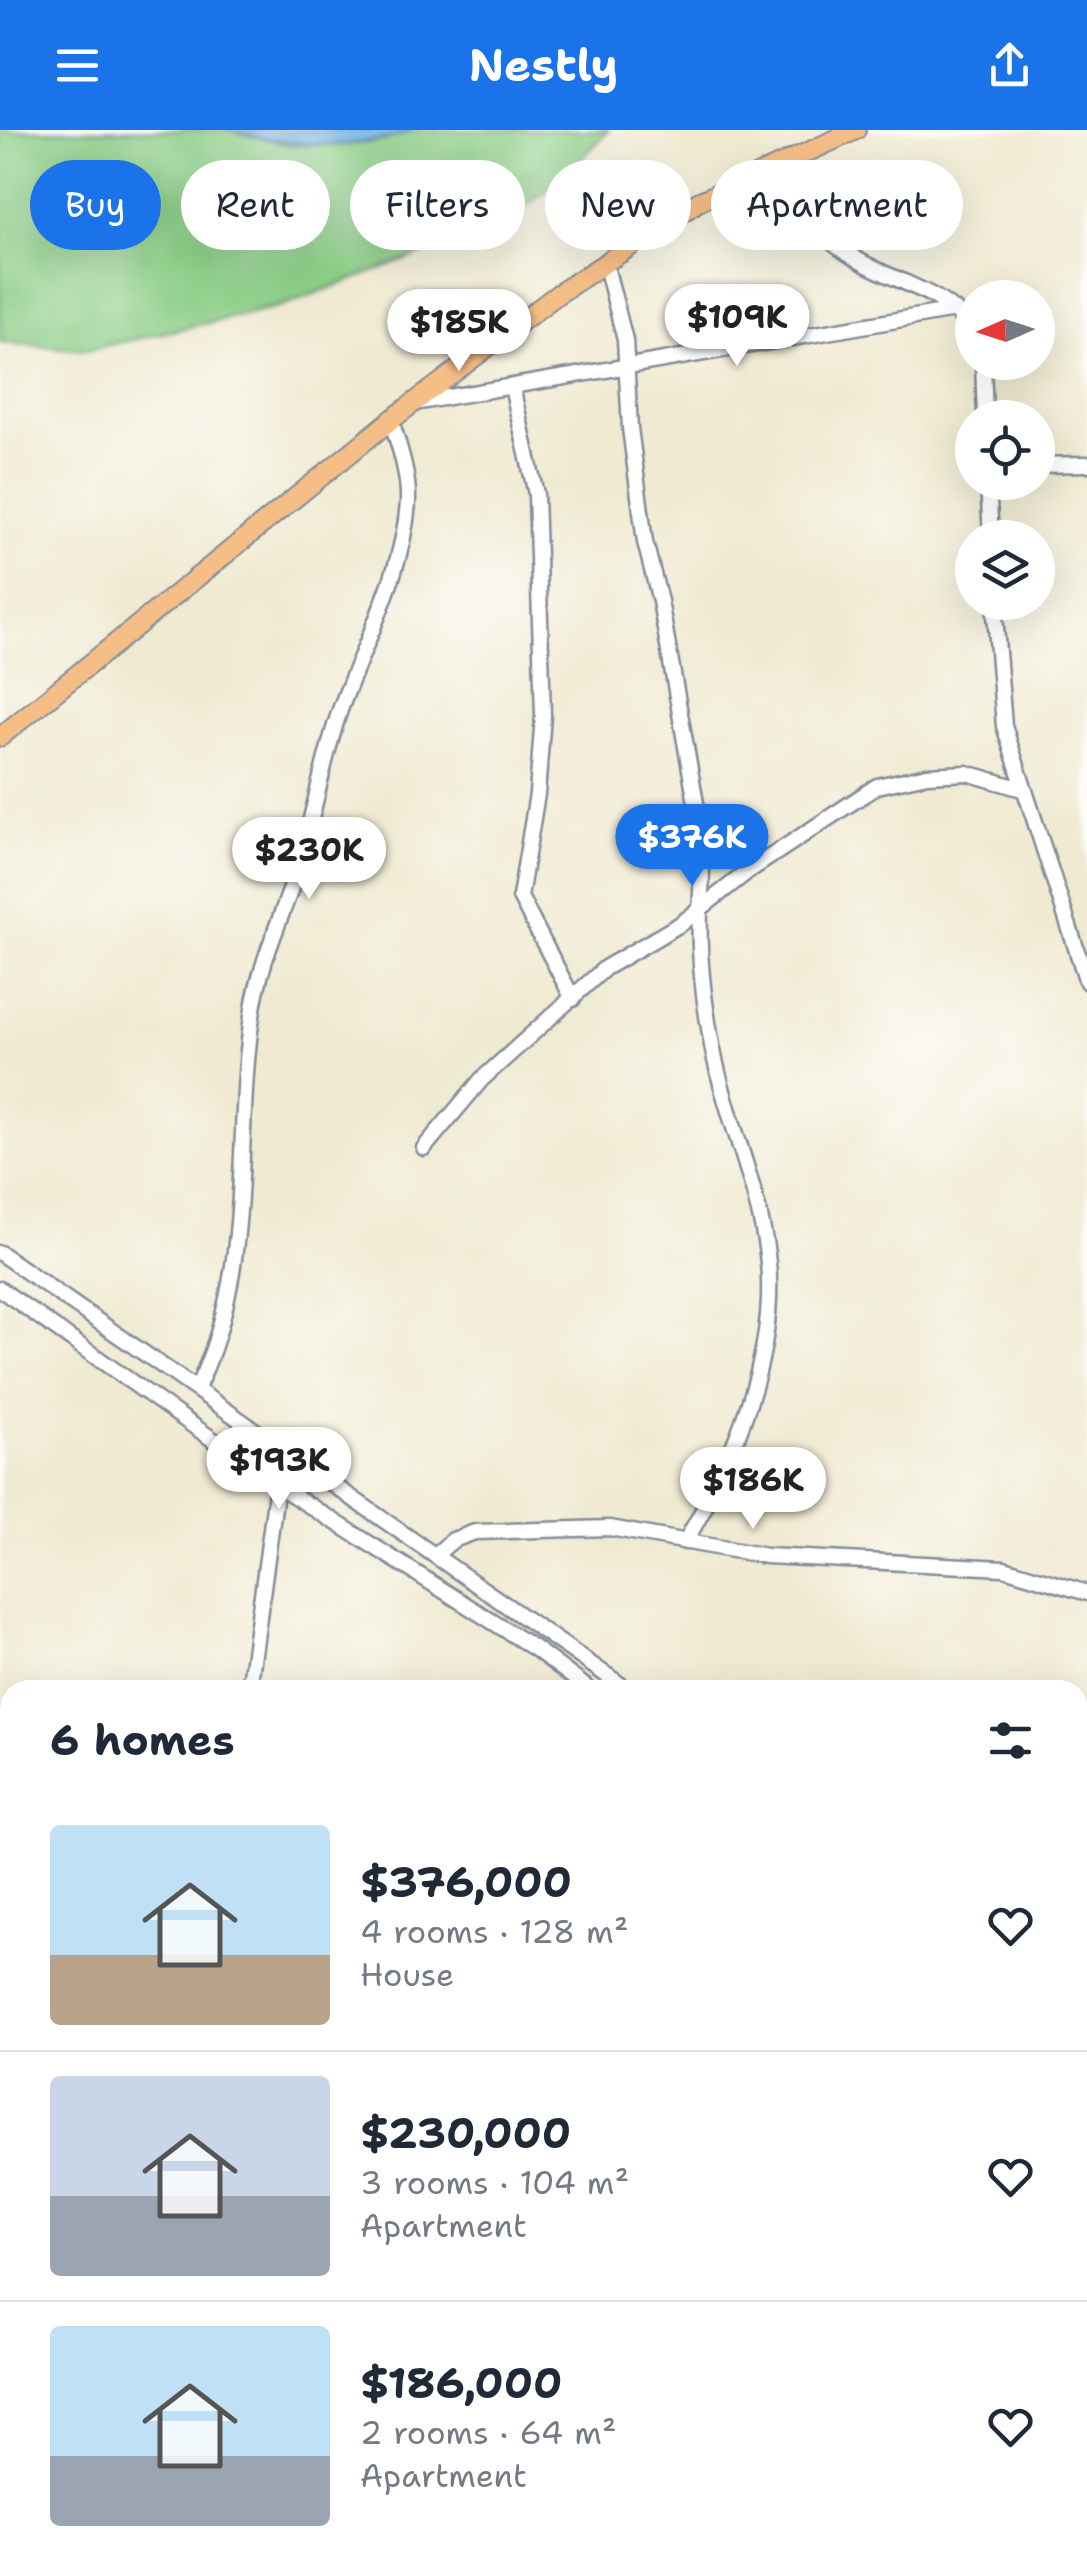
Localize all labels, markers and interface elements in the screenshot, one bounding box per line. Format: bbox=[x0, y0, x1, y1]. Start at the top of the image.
text: Nestly bbox=[469, 35, 618, 95]
icon: menu bbox=[50, 38, 105, 93]
icon: share bbox=[982, 38, 1037, 93]
chip: Buy bbox=[30, 160, 161, 250]
chip: Rent bbox=[181, 160, 330, 250]
chip: Filters bbox=[350, 160, 525, 250]
chip: New bbox=[545, 160, 691, 250]
chip: Apartment bbox=[711, 160, 963, 250]
north arrow bbox=[955, 280, 1055, 380]
map controls bbox=[955, 280, 1055, 620]
pin: $109K bbox=[667, 284, 807, 369]
pin: $185K bbox=[389, 289, 529, 374]
text: $109K bbox=[687, 295, 787, 338]
text: $185K bbox=[409, 300, 509, 343]
button: locate bbox=[955, 400, 1055, 500]
button: layers bbox=[955, 520, 1055, 620]
pin: $376K bbox=[622, 804, 762, 889]
text: $376K bbox=[637, 815, 747, 858]
pin: $230K bbox=[239, 817, 379, 902]
text: $230K bbox=[254, 828, 364, 871]
pin: $193K bbox=[209, 1427, 349, 1512]
text: $193K bbox=[228, 1438, 330, 1481]
pin: $186K bbox=[683, 1447, 823, 1532]
text: $186K bbox=[702, 1458, 804, 1501]
text: 6 homes bbox=[50, 1712, 235, 1768]
icon: filters bbox=[983, 1713, 1038, 1768]
text: $376,000 bbox=[360, 1854, 572, 1910]
icon: home bbox=[130, 1865, 250, 1985]
icon: heart bbox=[983, 1898, 1038, 1953]
text: 4 rooms · 128 m² bbox=[360, 1910, 628, 1953]
text: House bbox=[360, 1953, 454, 1996]
text: $230,000 bbox=[360, 2105, 571, 2161]
icon: home bbox=[130, 2116, 250, 2236]
icon: heart bbox=[983, 2149, 1038, 2204]
text: 3 rooms · 104 m² bbox=[360, 2161, 629, 2204]
text: Apartment bbox=[360, 2204, 527, 2247]
text: $186,000 bbox=[360, 2355, 562, 2411]
icon: home bbox=[130, 2366, 250, 2486]
icon: heart bbox=[983, 2399, 1038, 2454]
text: 2 rooms · 64 m² bbox=[360, 2411, 616, 2454]
text: Apartment bbox=[360, 2454, 527, 2497]

